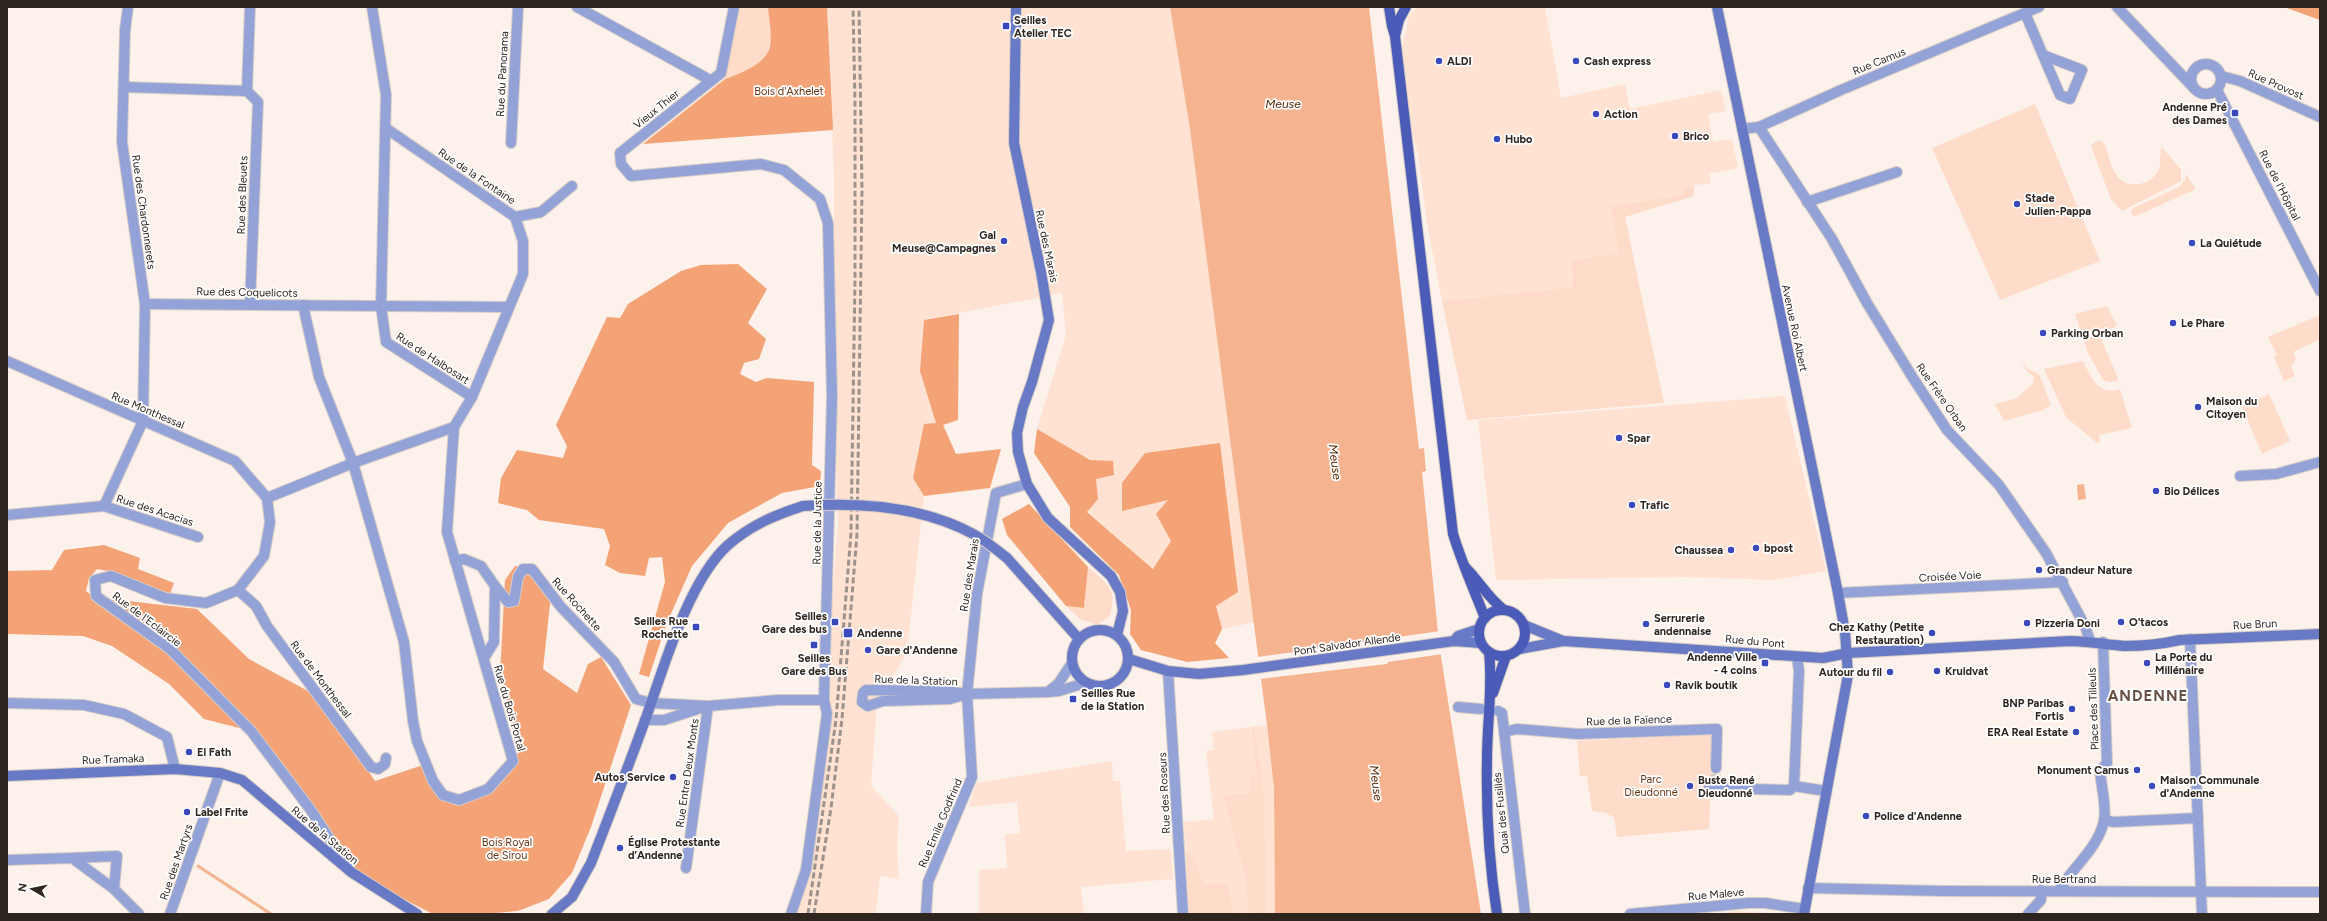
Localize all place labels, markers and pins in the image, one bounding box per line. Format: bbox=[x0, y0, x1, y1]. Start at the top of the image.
place label: Seilles Atelier TEC bbox=[1014, 14, 1072, 40]
marker: Seilles Atelier TEC bbox=[1001, 21, 1011, 31]
place label: ALDI bbox=[1447, 55, 1472, 68]
place label: Cash express bbox=[1584, 55, 1651, 68]
marker: ALDI bbox=[1434, 56, 1444, 66]
marker: Cash express bbox=[1571, 56, 1581, 66]
place label: Andenne Pré des Dames bbox=[2162, 101, 2227, 127]
place label: Action bbox=[1604, 108, 1638, 121]
marker: Andenne Pré des Dames bbox=[2230, 108, 2240, 118]
marker: Action bbox=[1591, 109, 1601, 119]
place label: Brico bbox=[1683, 130, 1710, 143]
marker: Brico bbox=[1670, 131, 1680, 141]
place label: Hubo bbox=[1505, 133, 1533, 146]
marker: Hubo bbox=[1492, 134, 1502, 144]
place label: Stade Julien-Pappa bbox=[2025, 192, 2091, 218]
marker: Stade Julien-Pappa bbox=[2012, 199, 2022, 209]
place label: Gal Meuse@Campagnes bbox=[892, 229, 996, 255]
marker: Gal Meuse@Campagnes bbox=[999, 236, 1009, 246]
place label: La Quiétude bbox=[2200, 237, 2262, 250]
marker: La Quiétude bbox=[2187, 238, 2197, 248]
place label: Le Phare bbox=[2181, 317, 2225, 330]
marker: Le Phare bbox=[2168, 318, 2178, 328]
place label: Parking Orban bbox=[2051, 327, 2123, 340]
marker: Parking Orban bbox=[2038, 328, 2048, 338]
place label: Maison du Citoyen bbox=[2206, 395, 2257, 421]
marker: Maison du Citoyen bbox=[2193, 402, 2203, 412]
place label: Spar bbox=[1627, 432, 1651, 445]
marker: Spar bbox=[1614, 433, 1624, 443]
place label: Bio Délices bbox=[2164, 485, 2219, 498]
marker: Bio Délices bbox=[2151, 486, 2161, 496]
place label: Trafic bbox=[1640, 499, 1669, 512]
marker: Trafic bbox=[1627, 500, 1637, 510]
place label: bpost bbox=[1764, 542, 1794, 555]
marker: bpost bbox=[1751, 543, 1761, 553]
place label: Chaussea bbox=[1674, 544, 1723, 557]
marker: Chaussea bbox=[1726, 545, 1736, 555]
place label: Grandeur Nature bbox=[2047, 564, 2132, 577]
marker: Grandeur Nature bbox=[2034, 565, 2044, 575]
place label: Seilles Gare des bus bbox=[762, 610, 827, 636]
place label: Serrurerie andennaise bbox=[1654, 612, 1711, 638]
place label: Seilles Rue Rochette bbox=[634, 615, 688, 641]
place label: O'tacos bbox=[2129, 616, 2168, 629]
marker: Seilles Gare des bus bbox=[830, 617, 840, 627]
place label: Pizzeria Doni bbox=[2035, 617, 2100, 630]
marker: O'tacos bbox=[2116, 617, 2126, 627]
marker: Pizzeria Doni bbox=[2022, 618, 2032, 628]
marker: Serrurerie andennaise bbox=[1641, 619, 1651, 629]
place label: Chez Kathy (Petite Restauration) bbox=[1829, 621, 1924, 647]
marker: Seilles Rue Rochette bbox=[691, 622, 701, 632]
marker: Andenne bbox=[842, 627, 854, 639]
place label: Andenne bbox=[857, 627, 902, 640]
marker: Chez Kathy (Petite Restauration) bbox=[1927, 628, 1937, 638]
marker: Seilles Gare des Bus bbox=[809, 640, 819, 650]
place label: Gare d'Andenne bbox=[876, 644, 958, 657]
marker: Gare d'Andenne bbox=[863, 645, 873, 655]
place label: Andenne Ville - 4 coins bbox=[1687, 651, 1757, 677]
place label: La Porte du Millénaire bbox=[2155, 651, 2212, 677]
place label: Seilles Gare des Bus bbox=[781, 652, 847, 678]
marker: Andenne Ville - 4 coins bbox=[1760, 658, 1770, 668]
marker: La Porte du Millénaire bbox=[2142, 658, 2152, 668]
place label: Kruidvat bbox=[1945, 665, 1989, 678]
place label: Autour du fil bbox=[1819, 666, 1882, 679]
marker: Kruidvat bbox=[1932, 666, 1942, 676]
marker: Autour du fil bbox=[1885, 667, 1895, 677]
place label: Ravik boutik bbox=[1675, 679, 1738, 692]
marker: Ravik boutik bbox=[1662, 680, 1672, 690]
place label: Seilles Rue de la Station bbox=[1081, 687, 1144, 713]
marker: Seilles Rue de la Station bbox=[1068, 694, 1078, 704]
place label: BNP Paribas Fortis bbox=[2003, 697, 2064, 723]
marker: BNP Paribas Fortis bbox=[2067, 704, 2077, 714]
place label: ERA Real Estate bbox=[1987, 726, 2068, 739]
marker: ERA Real Estate bbox=[2071, 727, 2081, 737]
place label: El Fath bbox=[197, 746, 231, 759]
marker: El Fath bbox=[184, 747, 194, 757]
place label: Monument Camus bbox=[2037, 764, 2129, 777]
marker: Monument Camus bbox=[2132, 765, 2142, 775]
place label: Autos Service bbox=[594, 771, 665, 784]
marker: Autos Service bbox=[668, 772, 678, 782]
place label: Buste René Dieudonné bbox=[1698, 774, 1755, 800]
place label: Maison Communale d'Andenne bbox=[2160, 774, 2259, 800]
marker: Buste René Dieudonné bbox=[1685, 781, 1695, 791]
marker: Maison Communale d'Andenne bbox=[2147, 781, 2157, 791]
place label: Label Frite bbox=[195, 806, 248, 819]
marker: Label Frite bbox=[182, 807, 192, 817]
place label: Police d'Andenne bbox=[1874, 810, 1962, 823]
marker: Police d'Andenne bbox=[1861, 811, 1871, 821]
place label: Église Protestante d’Andenne bbox=[628, 835, 720, 862]
marker: Église Protestante d’Andenne bbox=[615, 843, 625, 853]

